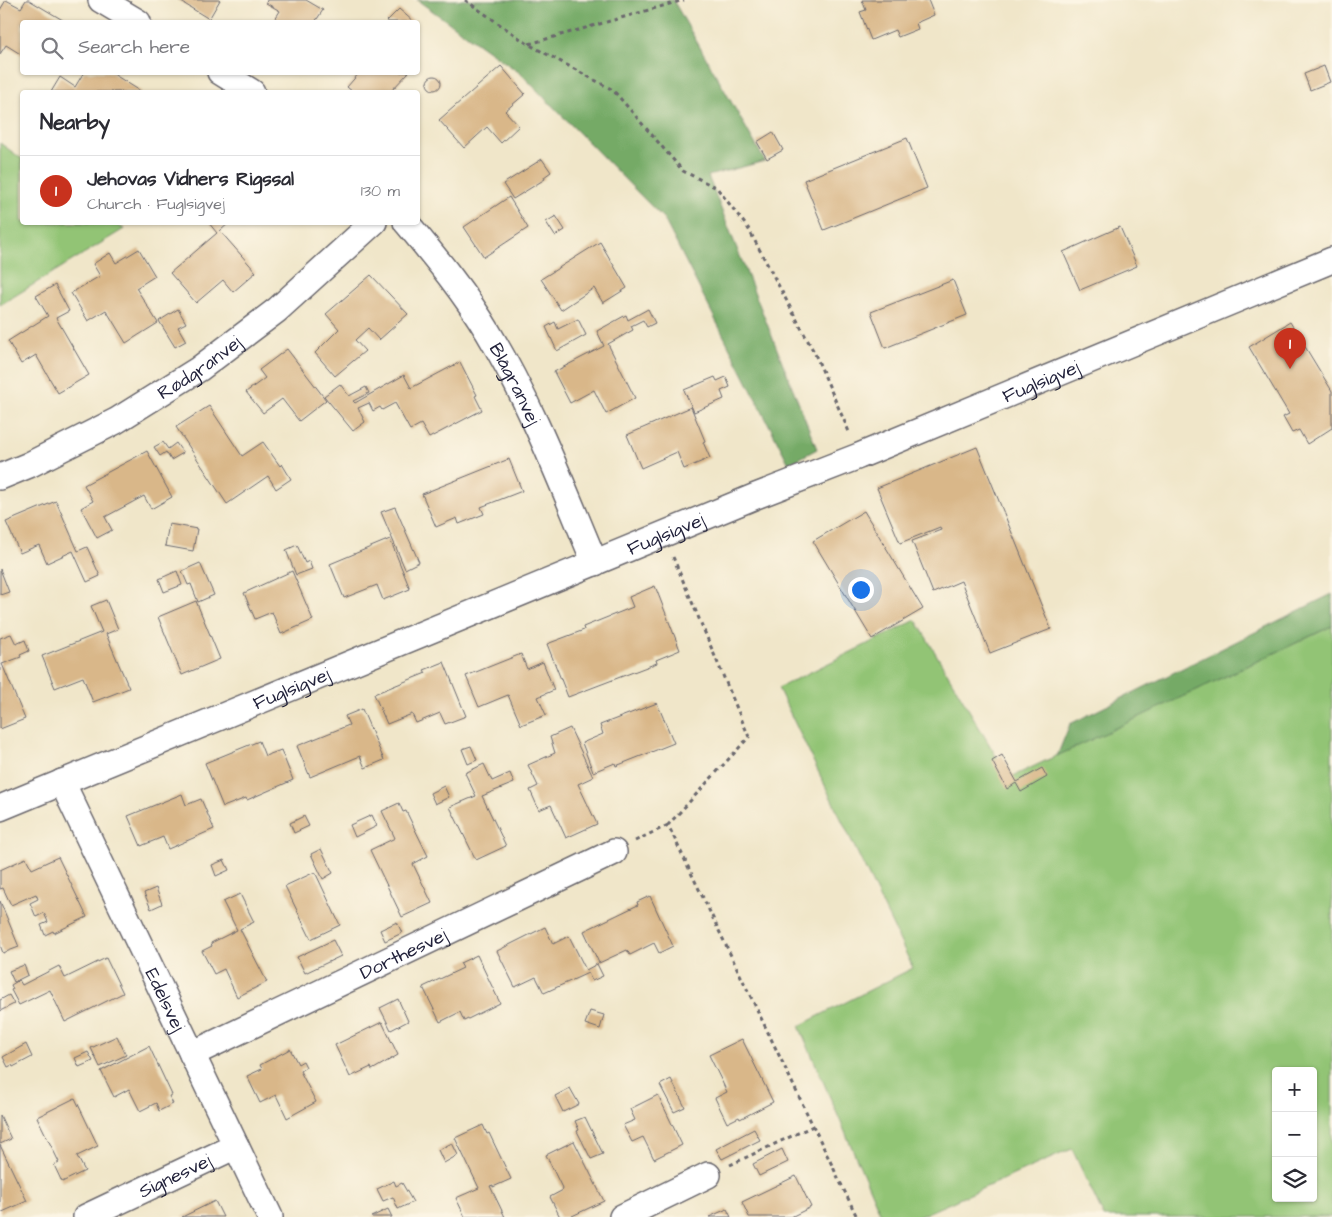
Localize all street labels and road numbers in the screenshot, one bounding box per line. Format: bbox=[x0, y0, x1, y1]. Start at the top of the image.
street label: Rødgranvej bbox=[153, 329, 248, 407]
street label: Blågranvej bbox=[482, 338, 547, 430]
street label: Fuglsigvej bbox=[998, 354, 1085, 410]
street label: Fuglsigvej bbox=[623, 506, 709, 563]
street label: Fuglsigvej bbox=[249, 661, 335, 717]
street label: Dorthesvej bbox=[356, 922, 452, 987]
street label: Edelsvej bbox=[138, 964, 192, 1037]
street label: Signesvej bbox=[134, 1147, 217, 1205]

